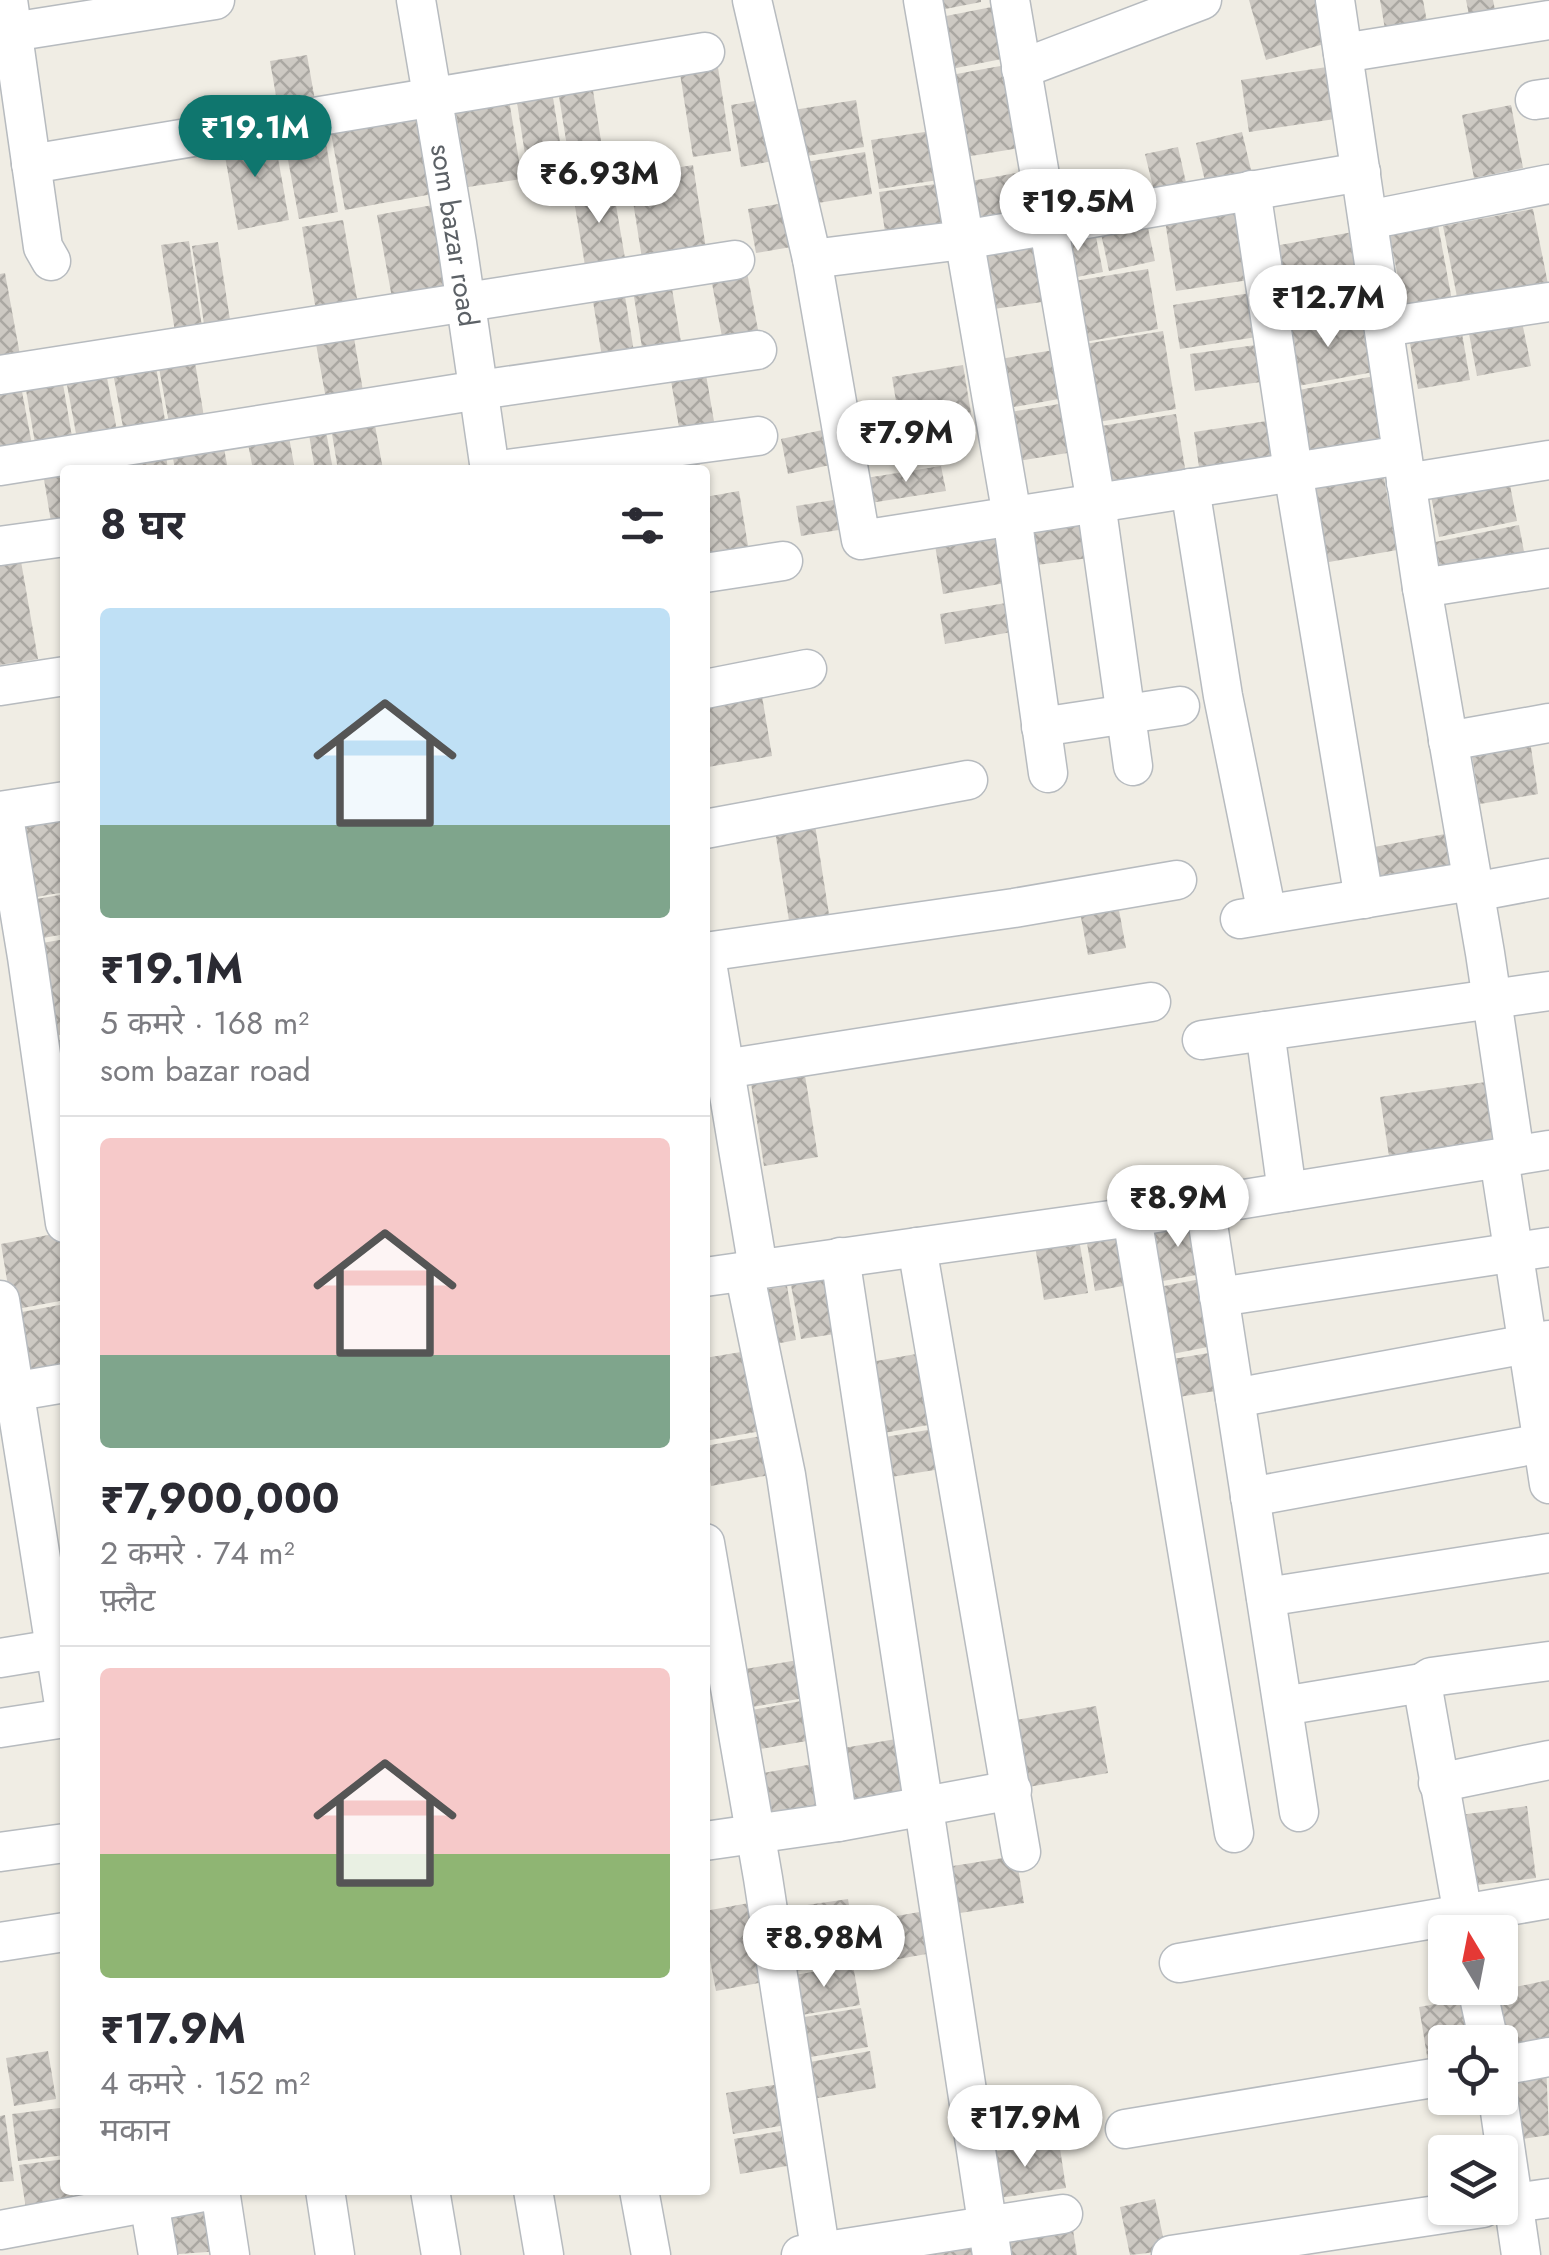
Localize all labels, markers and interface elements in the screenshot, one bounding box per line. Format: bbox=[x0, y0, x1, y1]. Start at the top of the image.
pin: ₹19.1M bbox=[174, 95, 336, 180]
text: ₹19.1M bbox=[201, 104, 309, 150]
street label: som bazar road bbox=[420, 141, 489, 329]
pin: ₹6.93M bbox=[518, 141, 680, 226]
text: ₹6.93M bbox=[539, 150, 659, 196]
pin: ₹19.5M bbox=[997, 169, 1159, 254]
text: ₹19.5M bbox=[1021, 178, 1135, 224]
pin: ₹12.7M bbox=[1247, 265, 1409, 350]
text: ₹12.7M bbox=[1271, 274, 1385, 320]
pin: ₹7.9M bbox=[836, 400, 976, 485]
text: ₹7.9M bbox=[859, 409, 953, 455]
text: 8 घर bbox=[100, 494, 185, 555]
icon: filters bbox=[615, 498, 670, 553]
icon: home bbox=[295, 673, 475, 853]
text: ₹19.1M bbox=[100, 938, 243, 999]
text: 5 कमरे · 168 m² bbox=[100, 1000, 309, 1046]
text: som bazar road bbox=[100, 1047, 311, 1093]
pin: ₹8.9M bbox=[1108, 1165, 1248, 1250]
text: ₹8.9M bbox=[1129, 1174, 1227, 1220]
icon: home bbox=[295, 1203, 475, 1383]
text: ₹7,900,000 bbox=[100, 1468, 339, 1529]
text: 2 कमरे · 74 m² bbox=[100, 1530, 295, 1576]
text: फ़्लैट bbox=[100, 1577, 155, 1623]
icon: home bbox=[295, 1733, 475, 1913]
pin: ₹8.98M bbox=[743, 1905, 905, 1990]
text: ₹8.98M bbox=[765, 1914, 883, 1960]
north arrow bbox=[1428, 1915, 1518, 2005]
map controls bbox=[1428, 1915, 1518, 2225]
text: ₹17.9M bbox=[100, 1998, 246, 2059]
button: locate bbox=[1428, 2025, 1518, 2115]
text: 4 कमरे · 152 m² bbox=[100, 2060, 310, 2106]
pin: ₹17.9M bbox=[944, 2085, 1106, 2170]
text: ₹17.9M bbox=[970, 2094, 1080, 2140]
text: मकान bbox=[100, 2107, 170, 2153]
button: layers bbox=[1428, 2135, 1518, 2225]

